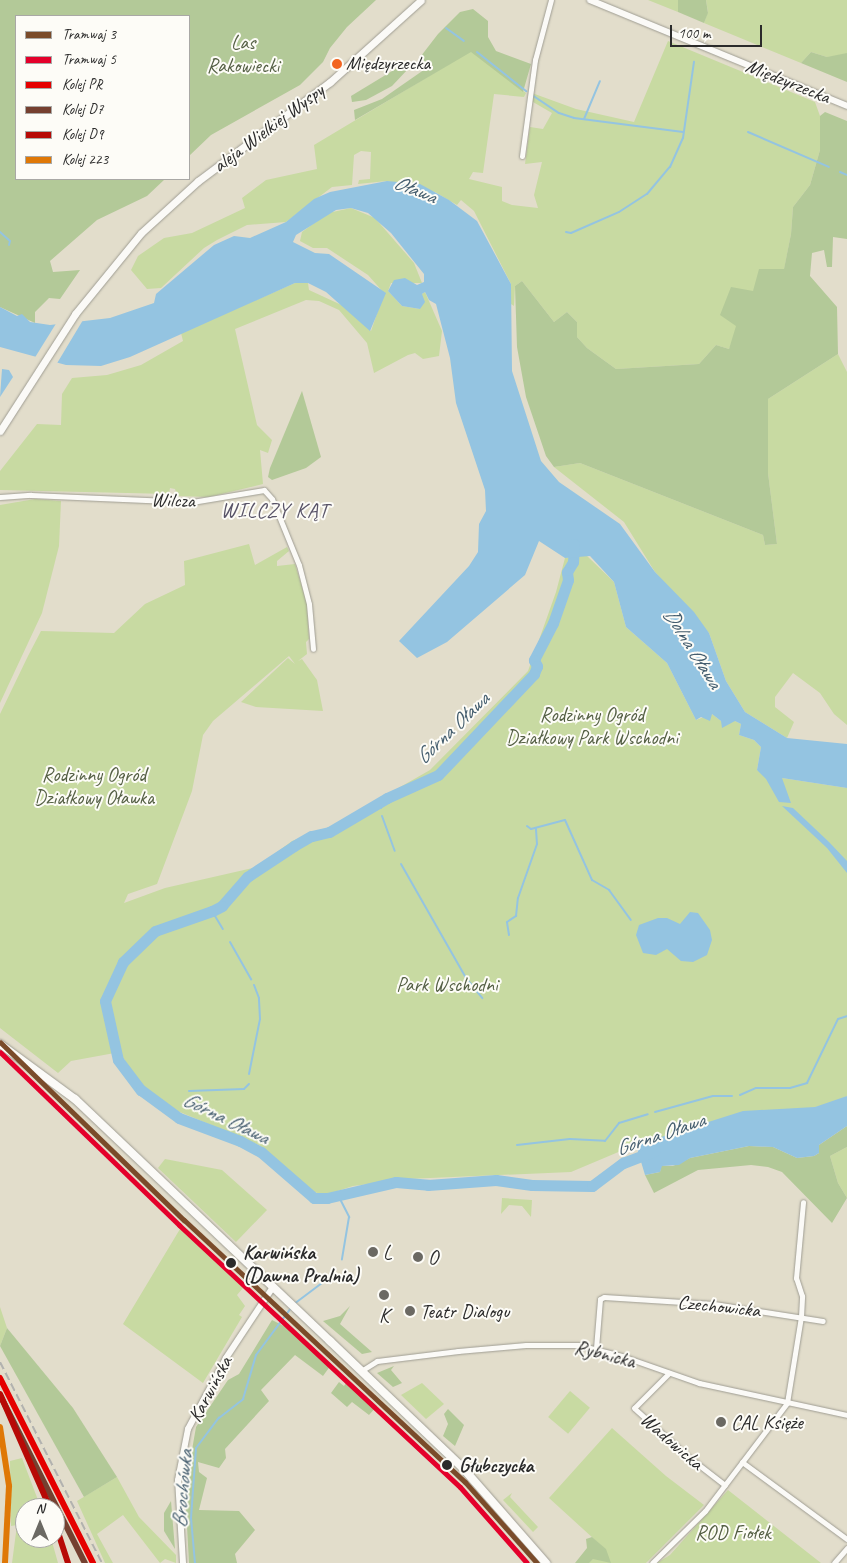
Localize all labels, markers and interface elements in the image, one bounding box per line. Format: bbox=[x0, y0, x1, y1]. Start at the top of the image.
legend bbox=[15, 15, 190, 180]
scale bar bbox=[672, 15, 764, 47]
text: 100 m bbox=[678, 24, 710, 43]
text: Tramwaj 3 bbox=[62, 25, 116, 44]
park label: Las Rakowiecki bbox=[207, 30, 279, 77]
text: Tramwaj 5 bbox=[62, 50, 116, 69]
place label: Międzyrzecka bbox=[346, 53, 430, 75]
street label: Międzyrzecka bbox=[742, 53, 834, 109]
marker: Międzyrzecka bbox=[332, 59, 342, 69]
text: Kolej PR bbox=[62, 75, 102, 94]
street label: aleja Wielkiej Wyspy bbox=[207, 78, 329, 178]
text: Kolej D7 bbox=[62, 100, 104, 119]
text: Kolej D9 bbox=[62, 125, 104, 144]
text: Kolej 223 bbox=[62, 150, 108, 169]
water label: Oława bbox=[390, 169, 440, 209]
street label: Wilcza bbox=[151, 487, 195, 513]
district label: WILCZY KĄT bbox=[219, 497, 331, 523]
water label: Dolna Oława bbox=[659, 603, 727, 693]
water label: Górna Oława bbox=[410, 687, 494, 769]
park label: Rodzinny Ogród Działkowy Park Wschodni bbox=[505, 703, 679, 750]
park label: Rodzinny Ogród Działkowy Oławka bbox=[34, 763, 154, 810]
park label: Park Wschodni bbox=[396, 972, 498, 996]
water label: Górna Oława bbox=[179, 1086, 273, 1150]
water label: Górna Oława bbox=[612, 1107, 708, 1161]
place label: Karwińska (Dawna Pralnia) bbox=[243, 1240, 360, 1287]
place label: L bbox=[383, 1240, 392, 1264]
place label: O bbox=[428, 1245, 438, 1269]
marker: L bbox=[367, 1246, 379, 1258]
marker: O bbox=[412, 1251, 424, 1263]
marker: Karwińska (Dawna Pralnia) bbox=[223, 1255, 239, 1271]
marker: K bbox=[378, 1289, 390, 1301]
street label: Czechowicka bbox=[677, 1290, 761, 1322]
place label: Teatr Dialogu bbox=[420, 1299, 509, 1323]
place label: K bbox=[379, 1303, 389, 1327]
marker: Teatr Dialogu bbox=[404, 1305, 416, 1317]
street label: Rybnicka bbox=[572, 1335, 638, 1373]
street label: Karwińska bbox=[183, 1352, 237, 1426]
street label: Wadowicka bbox=[636, 1407, 708, 1475]
place label: CAL Księże bbox=[731, 1410, 802, 1434]
marker: CAL Księże bbox=[715, 1416, 727, 1428]
water label: Brochówka bbox=[166, 1449, 198, 1529]
place label: Głubczycka bbox=[459, 1453, 533, 1477]
marker: Głubczycka bbox=[439, 1457, 455, 1473]
north arrow bbox=[15, 1498, 65, 1548]
text: N bbox=[36, 1500, 44, 1517]
park label: ROD Fiołek bbox=[695, 1520, 771, 1544]

